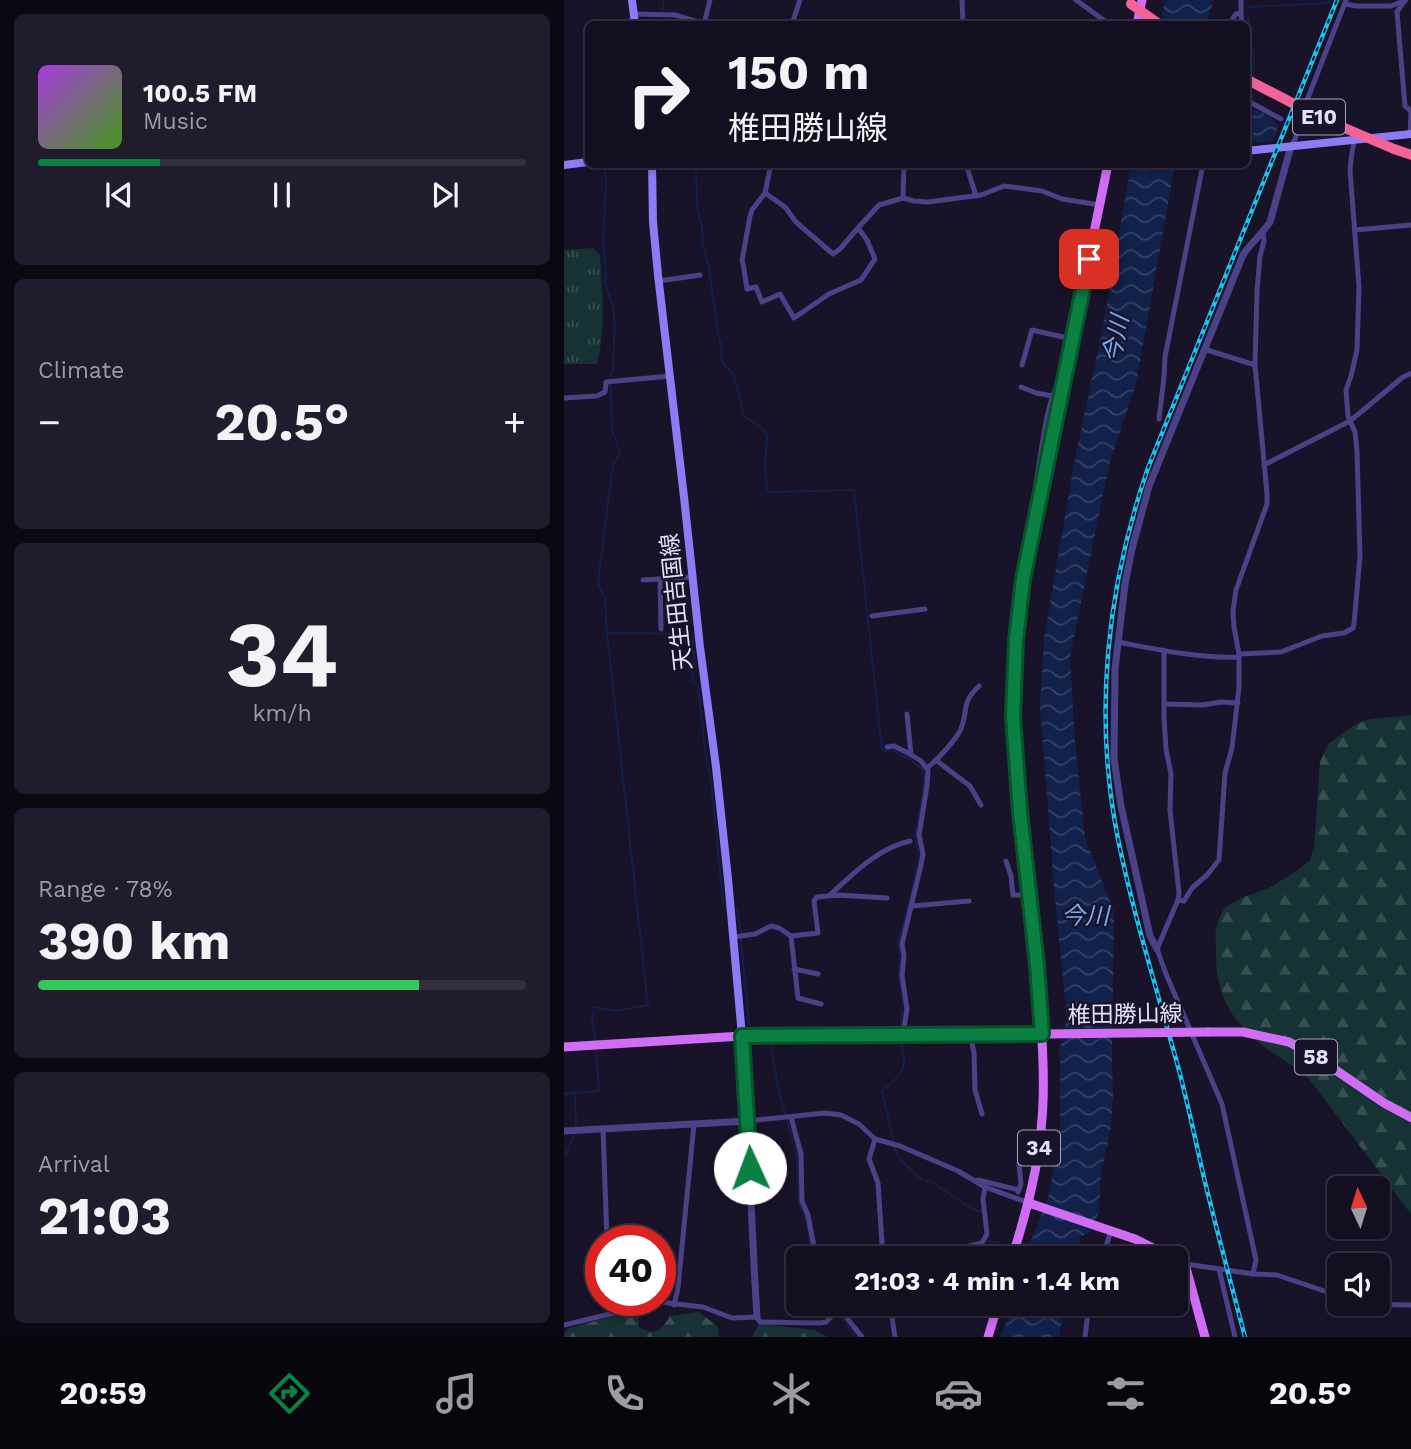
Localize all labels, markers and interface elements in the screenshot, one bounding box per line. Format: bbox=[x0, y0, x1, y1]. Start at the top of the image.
text: 150 m bbox=[728, 43, 869, 101]
icon: right bbox=[613, 49, 704, 140]
text: 100.5 FM bbox=[143, 78, 257, 108]
road number: E10 bbox=[1293, 100, 1345, 134]
text: Music bbox=[143, 108, 208, 135]
text: 椎田勝山線 bbox=[728, 109, 888, 147]
icon: previous bbox=[100, 176, 138, 214]
icon: pause bbox=[263, 176, 301, 214]
icon: next bbox=[426, 176, 464, 214]
pin bbox=[1059, 229, 1119, 289]
icon: arrive bbox=[1070, 240, 1108, 278]
water label: 今川 bbox=[1098, 310, 1135, 365]
text: Climate bbox=[38, 357, 124, 384]
text: 20.5° bbox=[214, 392, 350, 453]
text: − bbox=[38, 400, 61, 444]
text: + bbox=[503, 400, 526, 444]
street label: 天生田吉国線 bbox=[656, 532, 697, 672]
text: 34 bbox=[226, 601, 338, 708]
text: km/h bbox=[252, 700, 312, 727]
text: Range · 78% bbox=[38, 876, 172, 903]
water label: 今川 bbox=[1061, 902, 1112, 930]
text: 390 km bbox=[38, 911, 231, 972]
street label: 椎田勝山線 bbox=[1067, 1000, 1183, 1029]
road number: 58 bbox=[1295, 1040, 1337, 1074]
road number: 34 bbox=[1018, 1130, 1060, 1166]
position arrow bbox=[713, 1131, 787, 1205]
text: Arrival bbox=[38, 1151, 110, 1178]
north arrow bbox=[1327, 1176, 1390, 1239]
map controls bbox=[1327, 1176, 1390, 1316]
text: 21:03 bbox=[38, 1186, 171, 1247]
speed limit sign: 40 bbox=[585, 1225, 676, 1316]
button: sound bbox=[1327, 1253, 1390, 1316]
text: 21:03 · 4 min · 1.4 km bbox=[854, 1266, 1120, 1296]
icon: directions bbox=[265, 1369, 314, 1418]
icon: music bbox=[432, 1369, 481, 1418]
icon: phone bbox=[600, 1369, 649, 1418]
icon: climate bbox=[767, 1369, 816, 1418]
icon: car bbox=[934, 1369, 983, 1418]
icon: filters bbox=[1101, 1369, 1150, 1418]
text: 20:59 bbox=[59, 1374, 147, 1412]
text: 20.5° bbox=[1269, 1374, 1352, 1412]

